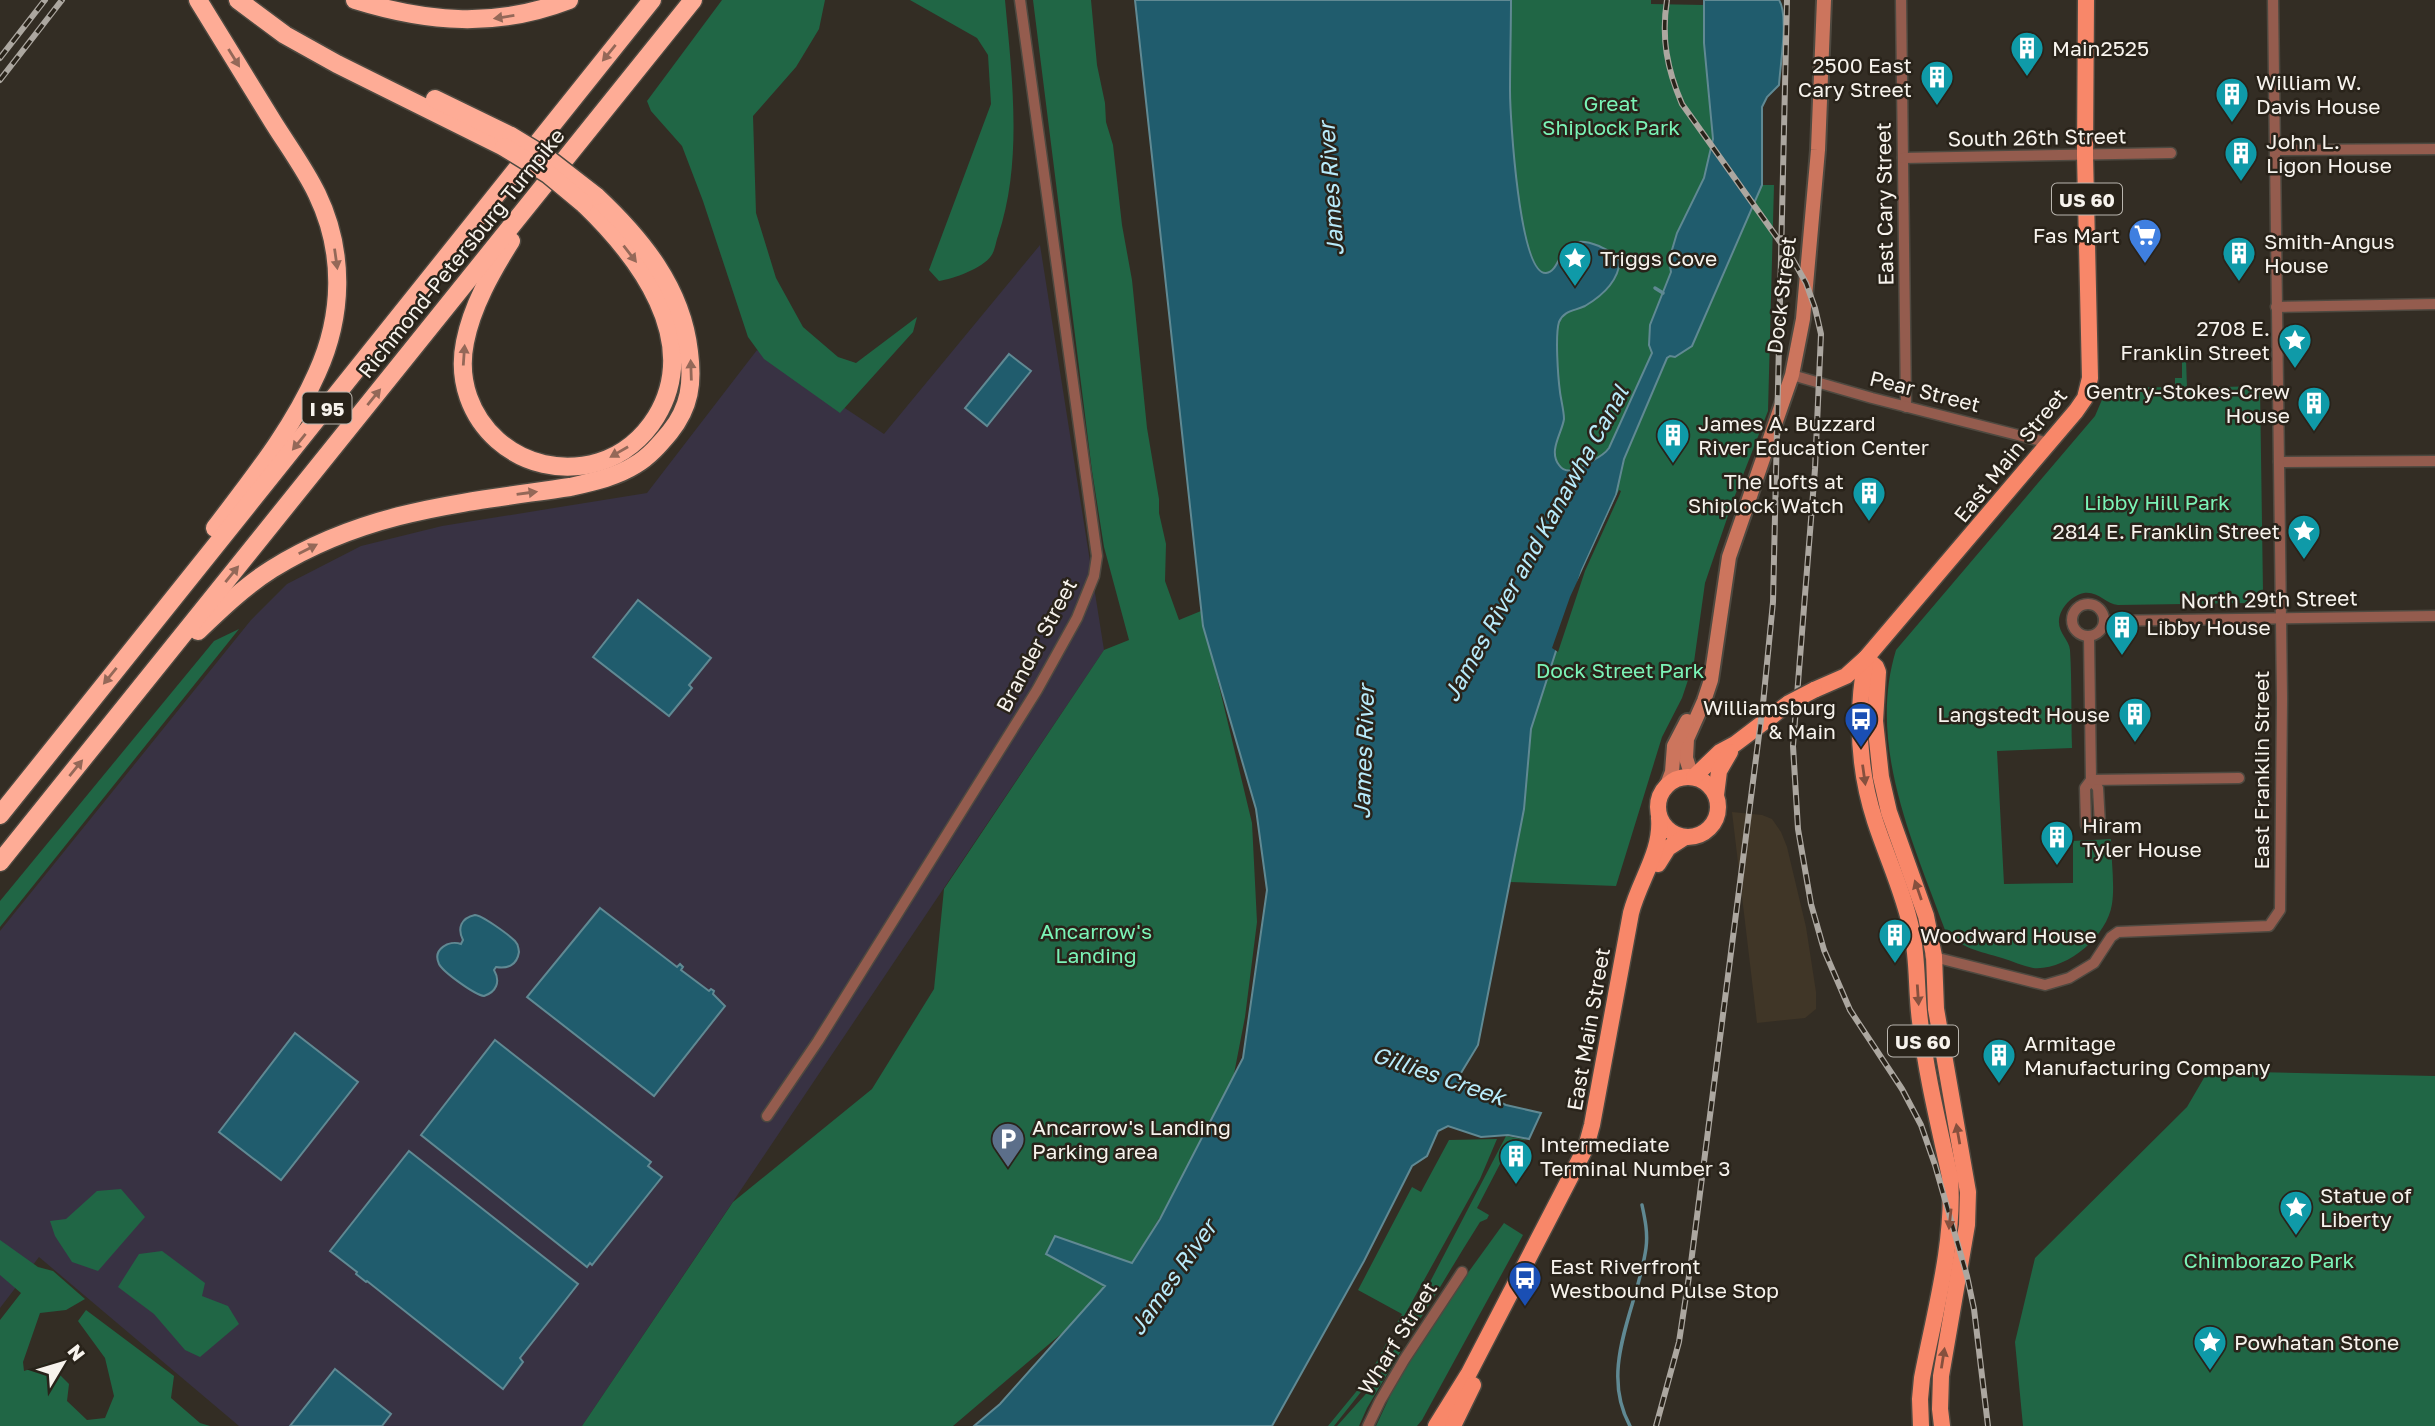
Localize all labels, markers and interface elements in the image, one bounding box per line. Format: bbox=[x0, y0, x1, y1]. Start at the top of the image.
one-way arrow bbox=[492, 12, 514, 23]
building icon: Main2525 bbox=[2008, 29, 2046, 78]
place label: Main2525 bbox=[2052, 35, 2149, 61]
one-way arrow bbox=[602, 45, 617, 62]
one-way arrow bbox=[227, 49, 240, 68]
place label: 2500 East Cary Street bbox=[1798, 52, 1912, 102]
building icon: 2500 East Cary Street bbox=[1918, 58, 1956, 107]
place label: William W. Davis House bbox=[2256, 69, 2381, 119]
building icon: William W. Davis House bbox=[2213, 75, 2251, 124]
park label: Great Shiplock Park bbox=[1542, 90, 1680, 140]
water label: James River bbox=[1311, 118, 1349, 257]
street label: East Cary Street bbox=[1870, 122, 1898, 286]
street label: South 26th Street bbox=[1947, 122, 2127, 152]
street label: Richmond-Petersburg Turnpike bbox=[352, 123, 570, 383]
place label: John L. Ligon House bbox=[2266, 128, 2392, 178]
building icon: John L. Ligon House bbox=[2222, 134, 2260, 183]
road number: US 60 bbox=[2052, 183, 2122, 214]
supermarket icon: Fas Mart bbox=[2126, 216, 2164, 265]
place label: Fas Mart bbox=[2033, 222, 2120, 248]
place label: Smith-Angus House bbox=[2264, 228, 2395, 278]
building icon: Smith-Angus House bbox=[2220, 234, 2258, 283]
street label: Dock Street bbox=[1761, 235, 1801, 355]
place icon: Triggs Cove bbox=[1556, 239, 1594, 288]
one-way arrow bbox=[623, 245, 637, 263]
place label: Triggs Cove bbox=[1600, 245, 1717, 271]
one-way arrow bbox=[331, 248, 342, 270]
place label: 2708 E. Franklin Street bbox=[2120, 315, 2270, 365]
place icon: 2708 E. Franklin Street bbox=[2276, 321, 2314, 370]
one-way arrow bbox=[459, 343, 470, 365]
one-way arrow bbox=[685, 359, 696, 381]
street label: Pear Street bbox=[1867, 365, 1983, 417]
place label: Gentry-Stokes-Crew House bbox=[2086, 378, 2290, 428]
water label: James River and Kanawha Canal bbox=[1436, 379, 1635, 706]
street label: East Main Street bbox=[1948, 383, 2072, 527]
building icon: Gentry-Stokes-Crew House bbox=[2295, 384, 2333, 433]
one-way arrow bbox=[366, 388, 381, 406]
road number: I 95 bbox=[302, 392, 352, 424]
place label: James A. Buzzard River Education Center bbox=[1698, 410, 1929, 460]
building icon: James A. Buzzard River Education Center bbox=[1654, 416, 1692, 465]
one-way arrow bbox=[292, 432, 307, 450]
one-way arrow bbox=[610, 446, 629, 458]
place label: The Lofts at Shiplock Watch bbox=[1688, 468, 1844, 518]
building icon: The Lofts at Shiplock Watch bbox=[1850, 474, 1888, 523]
one-way arrow bbox=[517, 488, 539, 499]
park label: Libby Hill Park bbox=[2084, 489, 2230, 515]
place icon: 2814 E. Franklin Street bbox=[2285, 512, 2323, 561]
place label: 2814 E. Franklin Street bbox=[2053, 518, 2280, 544]
one-way arrow bbox=[298, 543, 318, 554]
one-way arrow bbox=[224, 566, 239, 584]
street label: Brander Street bbox=[990, 574, 1082, 716]
street label: North 29th Street bbox=[2180, 584, 2358, 614]
building icon: Libby House bbox=[2103, 608, 2141, 657]
place label: Libby House bbox=[2146, 614, 2271, 640]
park label: Dock Street Park bbox=[1536, 657, 1705, 683]
one-way arrow bbox=[103, 667, 118, 685]
street label: East Franklin Street bbox=[2248, 670, 2274, 870]
water label: James River bbox=[1347, 682, 1379, 819]
place label: Williamsburg & Main bbox=[1703, 694, 1836, 744]
building icon: Langstedt House bbox=[2116, 695, 2154, 744]
bus stop icon: Williamsburg & Main bbox=[1842, 700, 1880, 749]
place label: Langstedt House bbox=[1937, 701, 2110, 727]
one-way arrow bbox=[68, 759, 83, 776]
one-way arrow bbox=[1859, 764, 1870, 786]
place label: Hiram Tyler House bbox=[2082, 812, 2202, 862]
building icon: Hiram Tyler House bbox=[2038, 818, 2076, 867]
one-way arrow bbox=[1912, 879, 1923, 900]
building icon: Woodward House bbox=[1876, 916, 1914, 965]
park label: Ancarrow's Landing bbox=[1040, 918, 1152, 968]
place label: Woodward House bbox=[1920, 922, 2097, 948]
street label: East Main Street bbox=[1561, 945, 1615, 1113]
one-way arrow bbox=[1913, 984, 1924, 1006]
road number: US 60 bbox=[1888, 1026, 1958, 1056]
place label: Armitage Manufacturing Company bbox=[2024, 1030, 2271, 1080]
building icon: Armitage Manufacturing Company bbox=[1980, 1036, 2018, 1085]
water label: Gillies Creek bbox=[1369, 1039, 1511, 1111]
place label: Ancarrow's Landing Parking area bbox=[1032, 1114, 1231, 1164]
parking icon: Ancarrow's Landing Parking area bbox=[989, 1120, 1027, 1169]
one-way arrow bbox=[1952, 1123, 1963, 1145]
place label: Intermediate Terminal Number 3 bbox=[1540, 1131, 1731, 1181]
building icon: Intermediate Terminal Number 3 bbox=[1497, 1137, 1535, 1186]
place label: Statue of Liberty bbox=[2320, 1182, 2412, 1232]
place icon: Statue of Liberty bbox=[2277, 1188, 2315, 1237]
one-way arrow bbox=[1944, 1208, 1955, 1230]
water label: James River bbox=[1122, 1212, 1224, 1340]
park label: Chimborazo Park bbox=[2184, 1247, 2355, 1273]
place label: East Riverfront Westbound Pulse Stop bbox=[1550, 1253, 1779, 1303]
bus stop icon: East Riverfront Westbound Pulse Stop bbox=[1506, 1259, 1544, 1308]
street label: Wharf Street bbox=[1352, 1277, 1442, 1399]
place icon: Powhatan Stone bbox=[2191, 1323, 2229, 1372]
north arrow bbox=[28, 1328, 98, 1398]
place label: Powhatan Stone bbox=[2234, 1329, 2399, 1355]
text: N bbox=[63, 1339, 90, 1365]
one-way arrow bbox=[1938, 1347, 1949, 1369]

